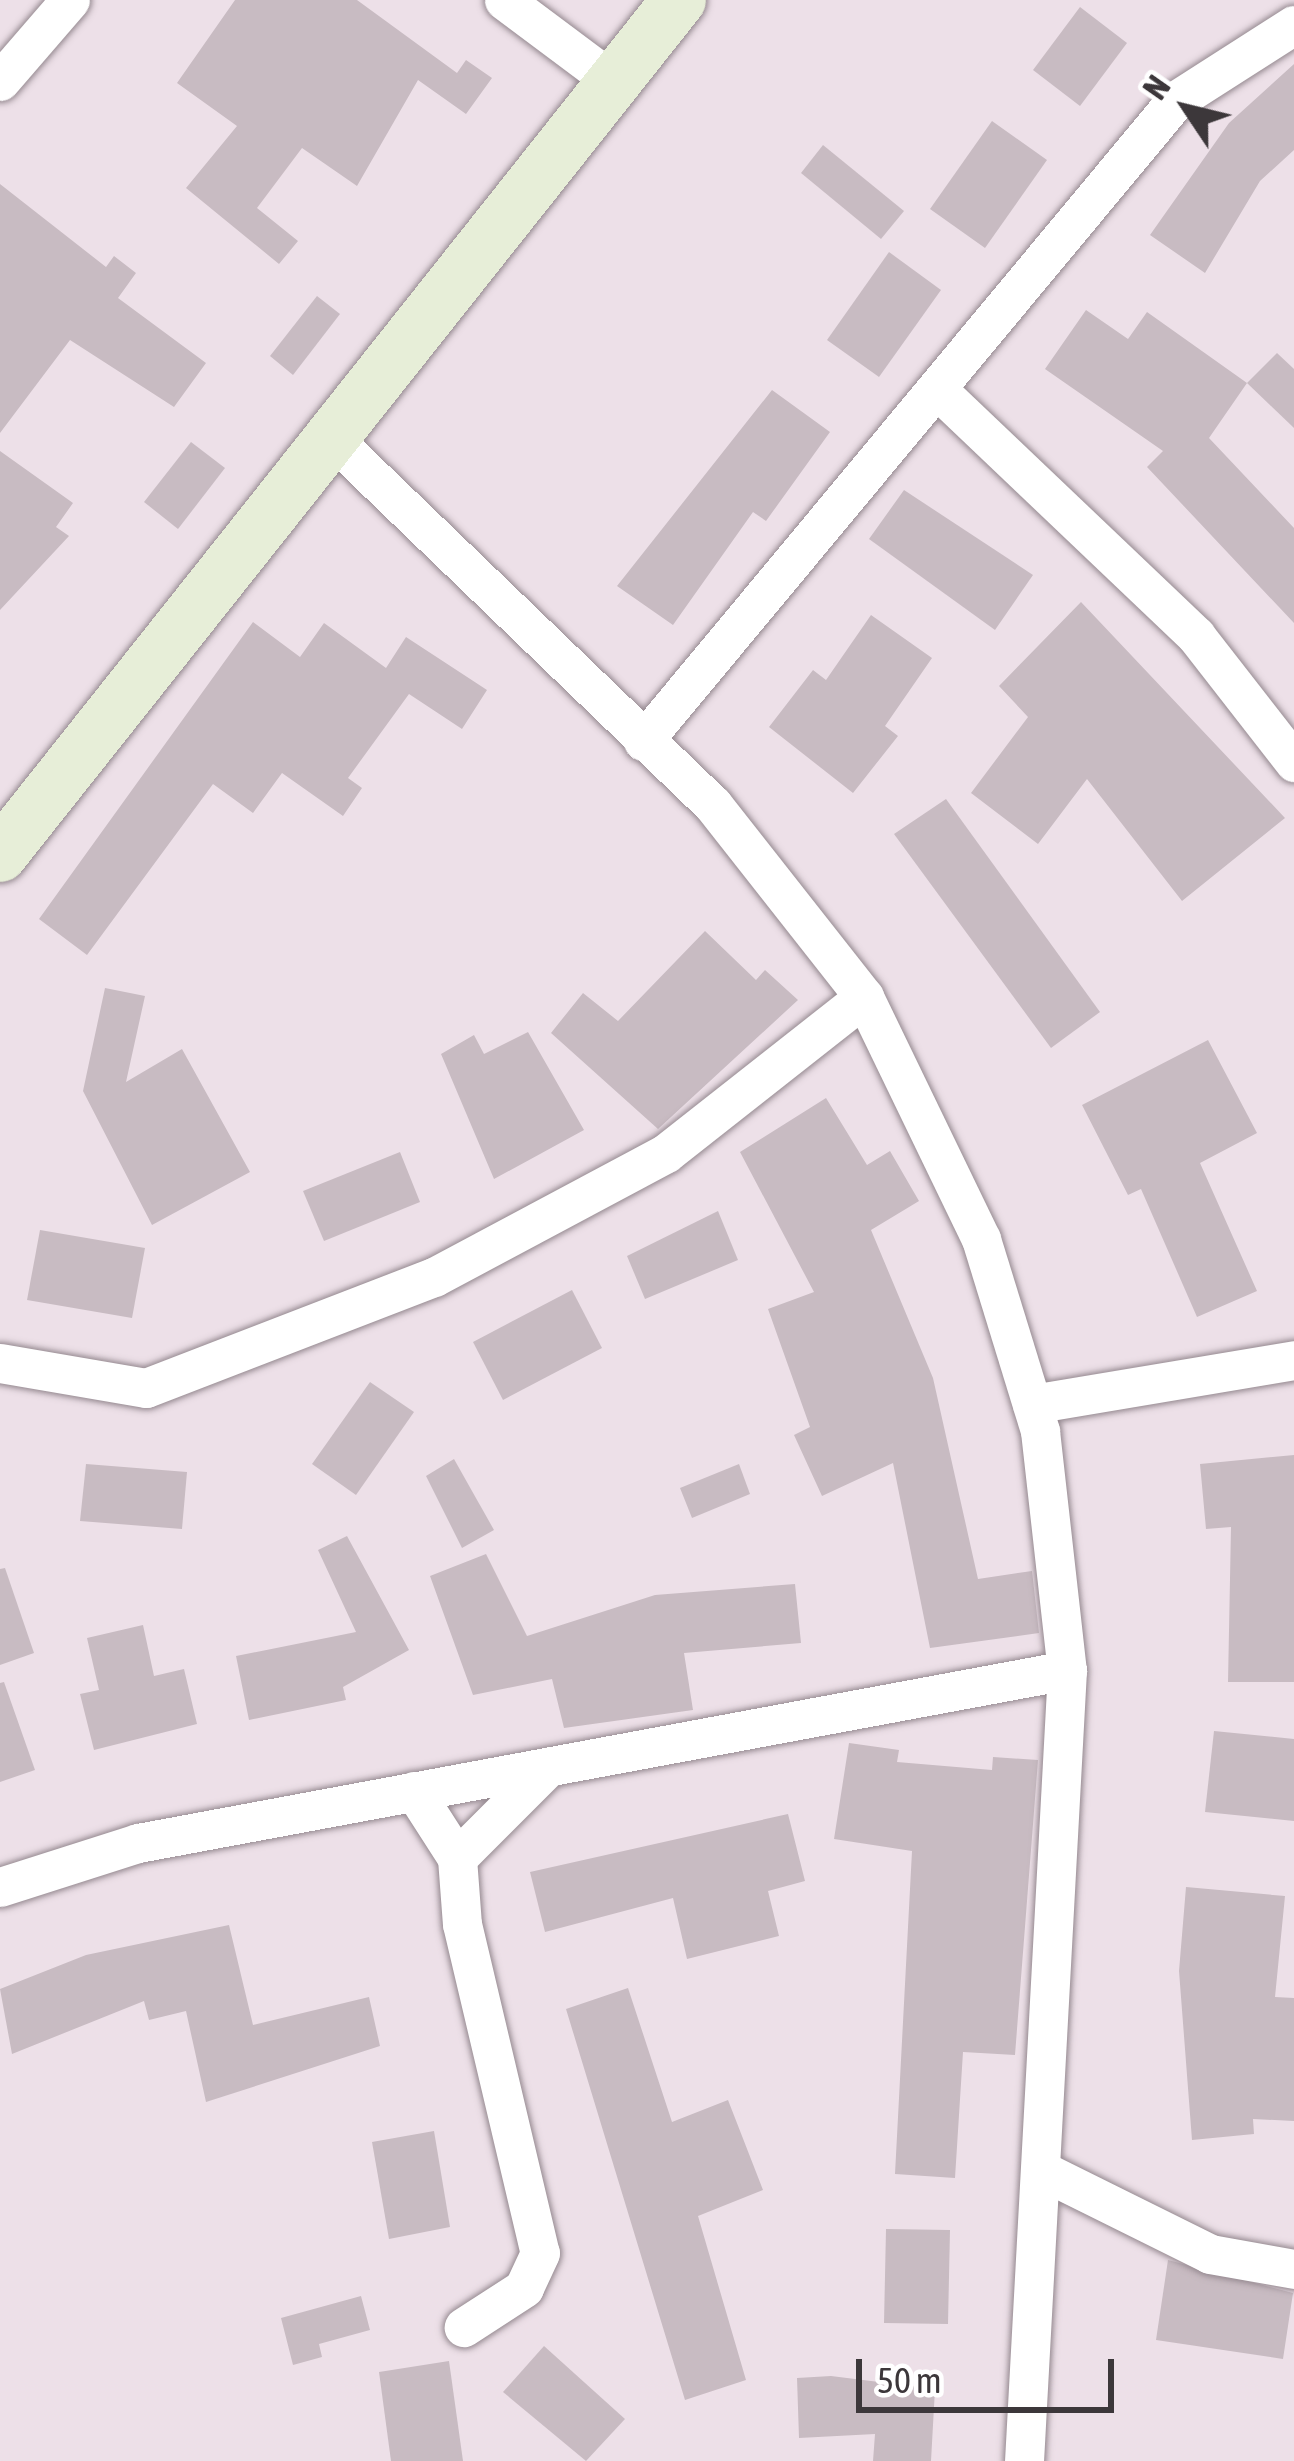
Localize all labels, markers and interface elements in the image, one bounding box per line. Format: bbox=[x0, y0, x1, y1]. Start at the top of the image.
north arrow bbox=[1126, 48, 1246, 168]
text: N bbox=[1135, 68, 1178, 106]
scale bar bbox=[862, 2335, 1120, 2409]
text: 50 m bbox=[877, 2359, 942, 2401]

